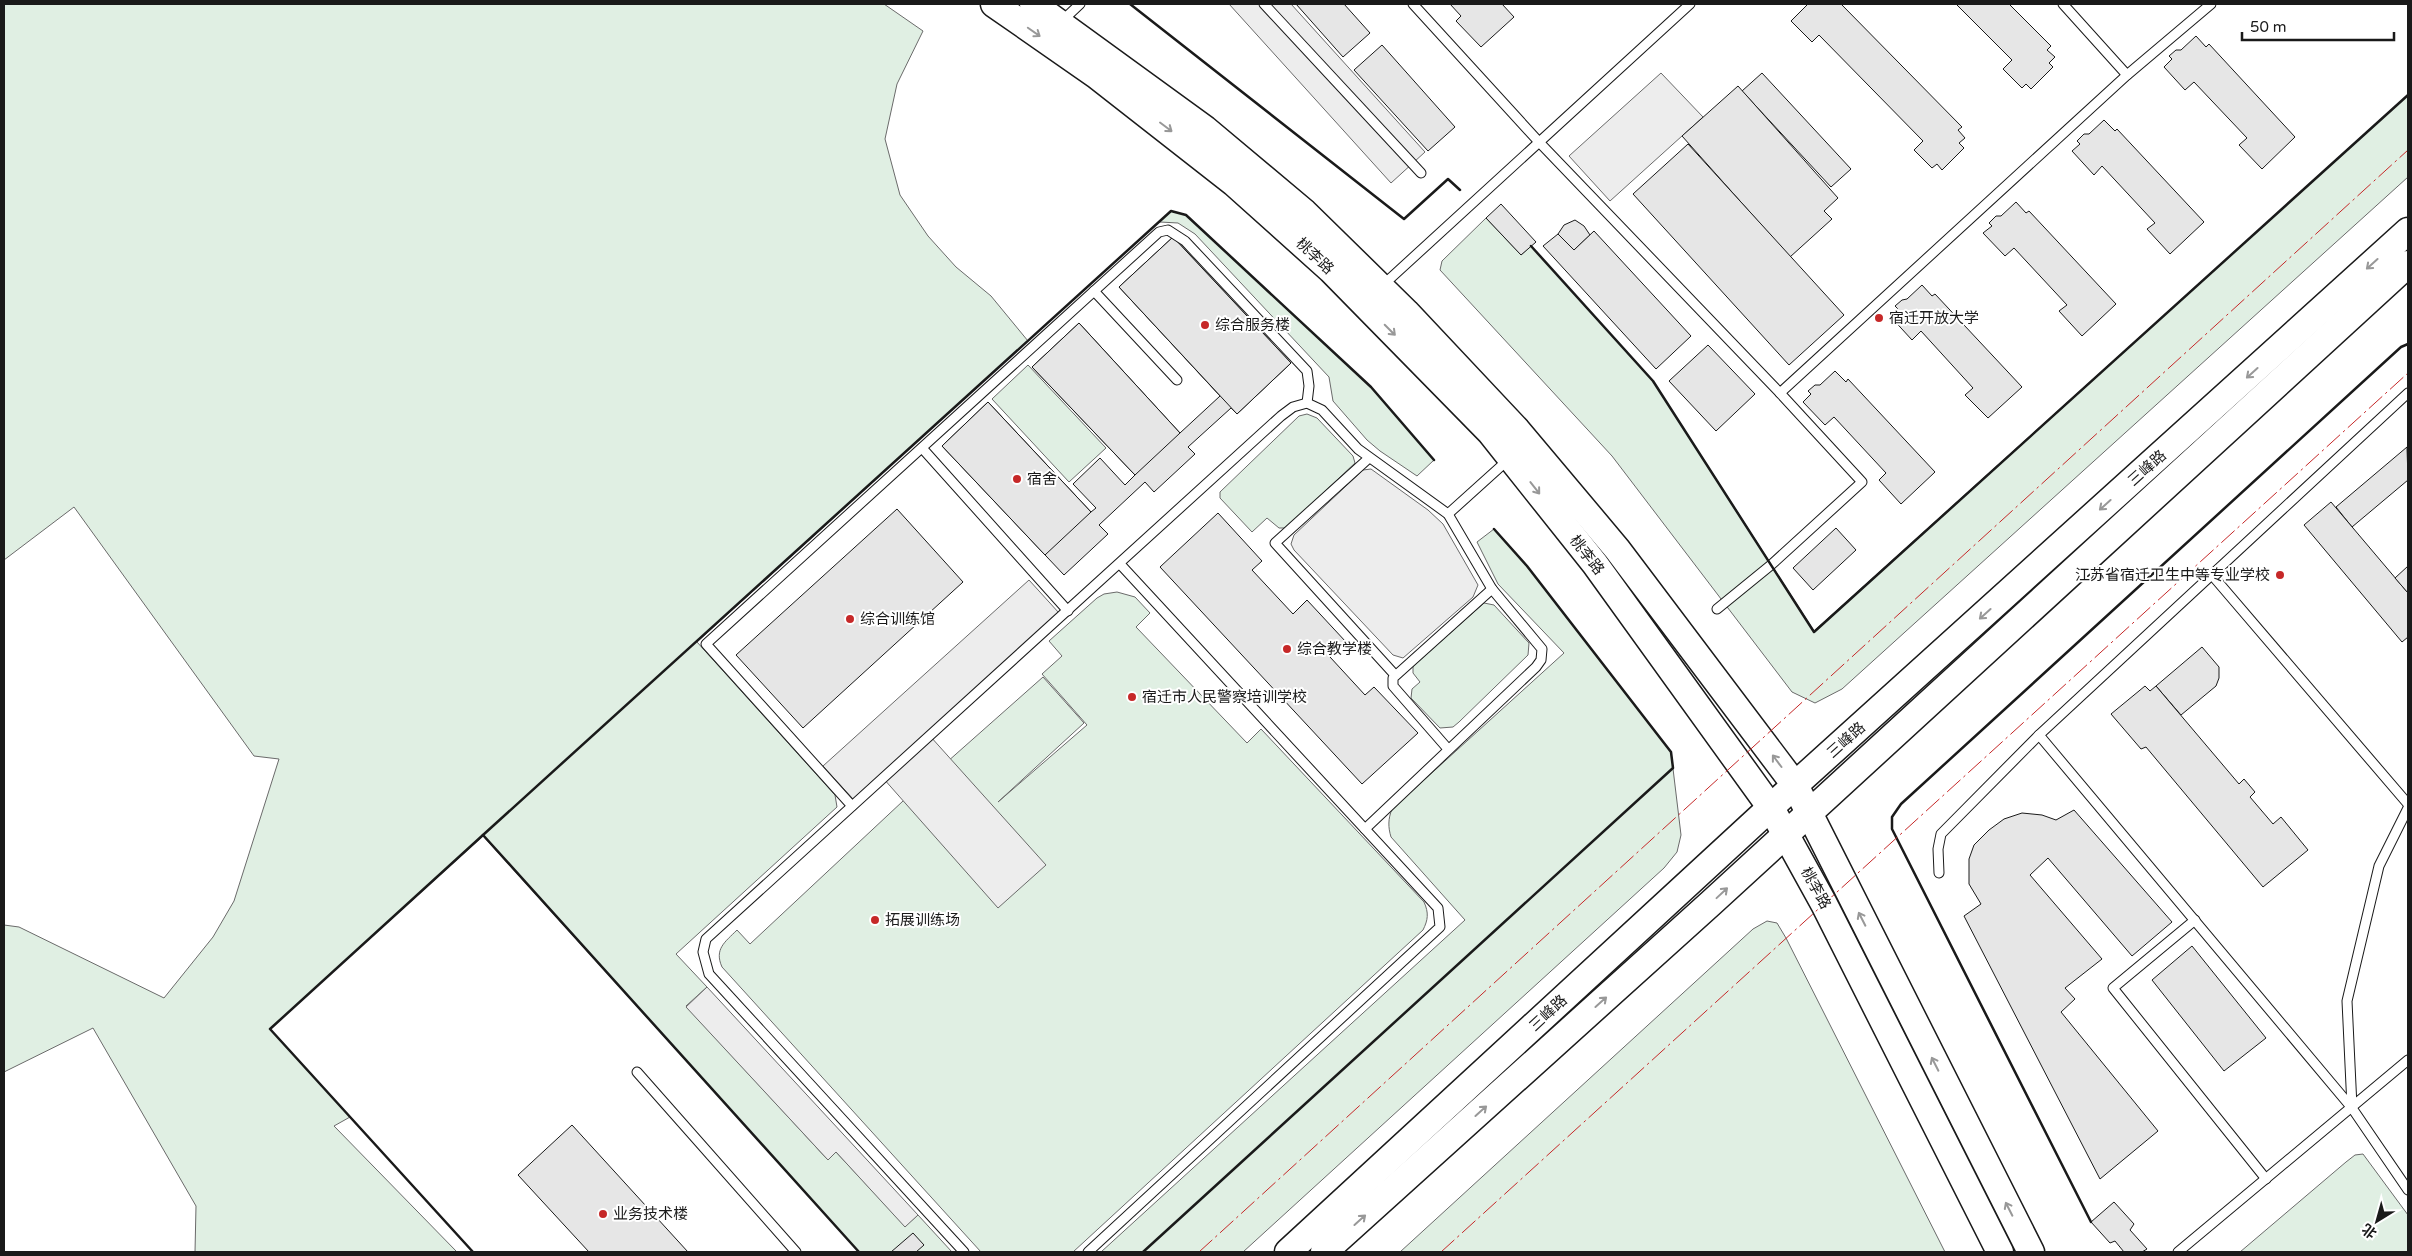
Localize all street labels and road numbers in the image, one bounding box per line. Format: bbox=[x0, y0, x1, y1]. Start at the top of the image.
street label: 桃李路 bbox=[1292, 234, 1338, 278]
street label: 三峰路 bbox=[2124, 446, 2170, 490]
street label: 桃李路 bbox=[1566, 532, 1608, 578]
street label: 三峰路 bbox=[1823, 718, 1869, 762]
street label: 桃李路 bbox=[1797, 864, 1835, 912]
street label: 三峰路 bbox=[1525, 991, 1571, 1035]

